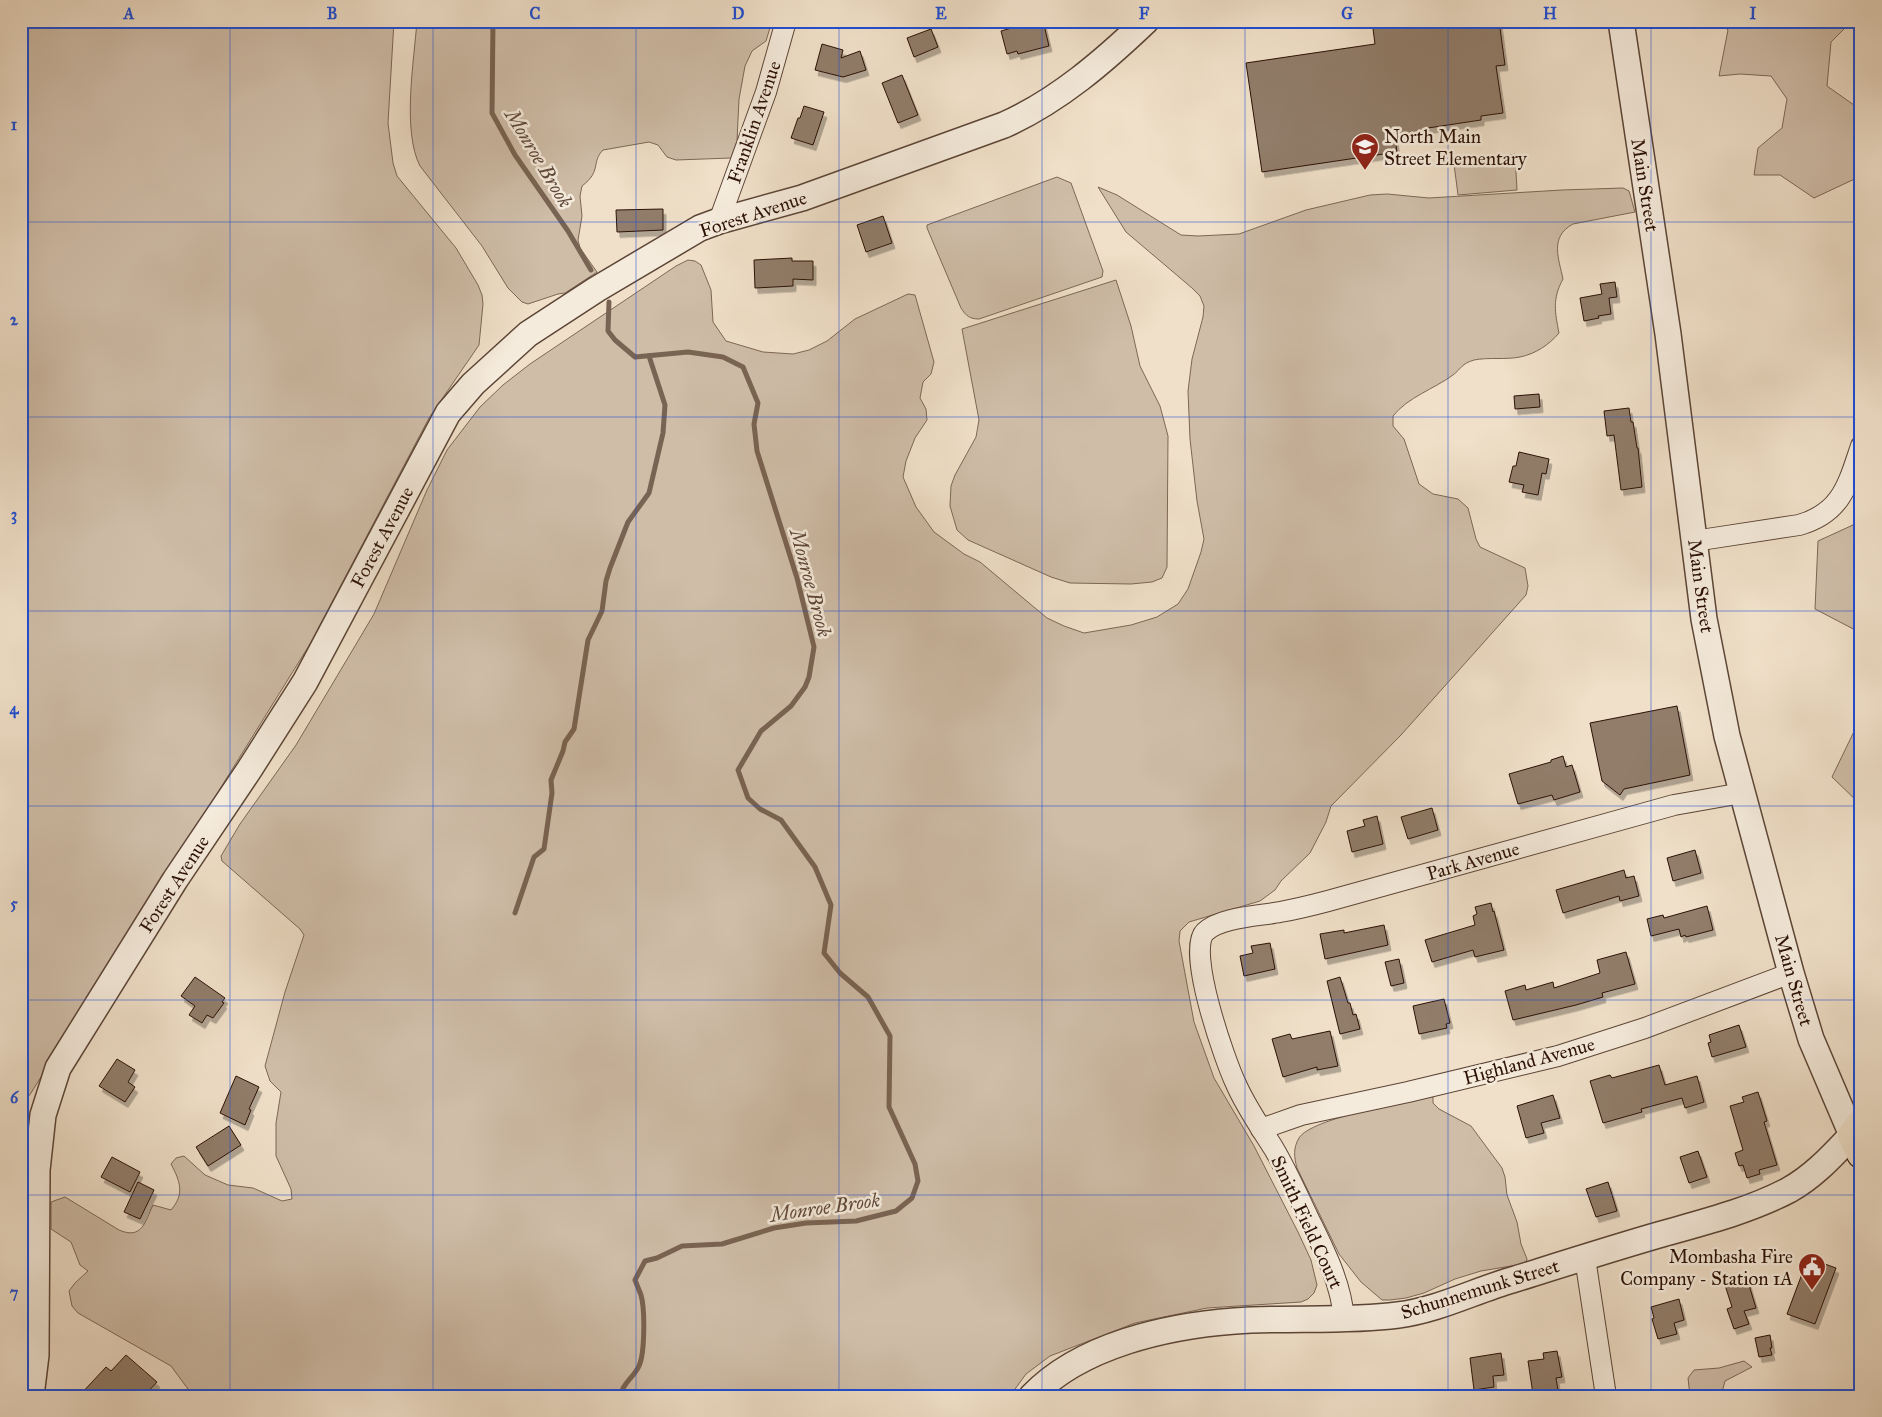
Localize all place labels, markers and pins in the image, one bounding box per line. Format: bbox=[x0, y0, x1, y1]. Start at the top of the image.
place label: North Main Street Elementary bbox=[1384, 125, 1528, 170]
school or university icon: North Main Street Elementary bbox=[1350, 132, 1380, 171]
place label: Mombasha Fire Company - Station 1A bbox=[1620, 1245, 1793, 1290]
public building icon: Mombasha Fire Company - Station 1A bbox=[1797, 1252, 1827, 1291]

